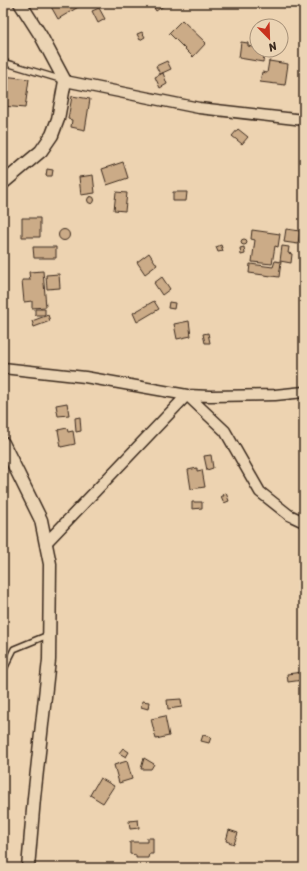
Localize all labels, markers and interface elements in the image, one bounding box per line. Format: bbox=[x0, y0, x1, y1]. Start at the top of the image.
north arrow bbox=[249, 18, 289, 58]
text: N bbox=[265, 36, 281, 57]

